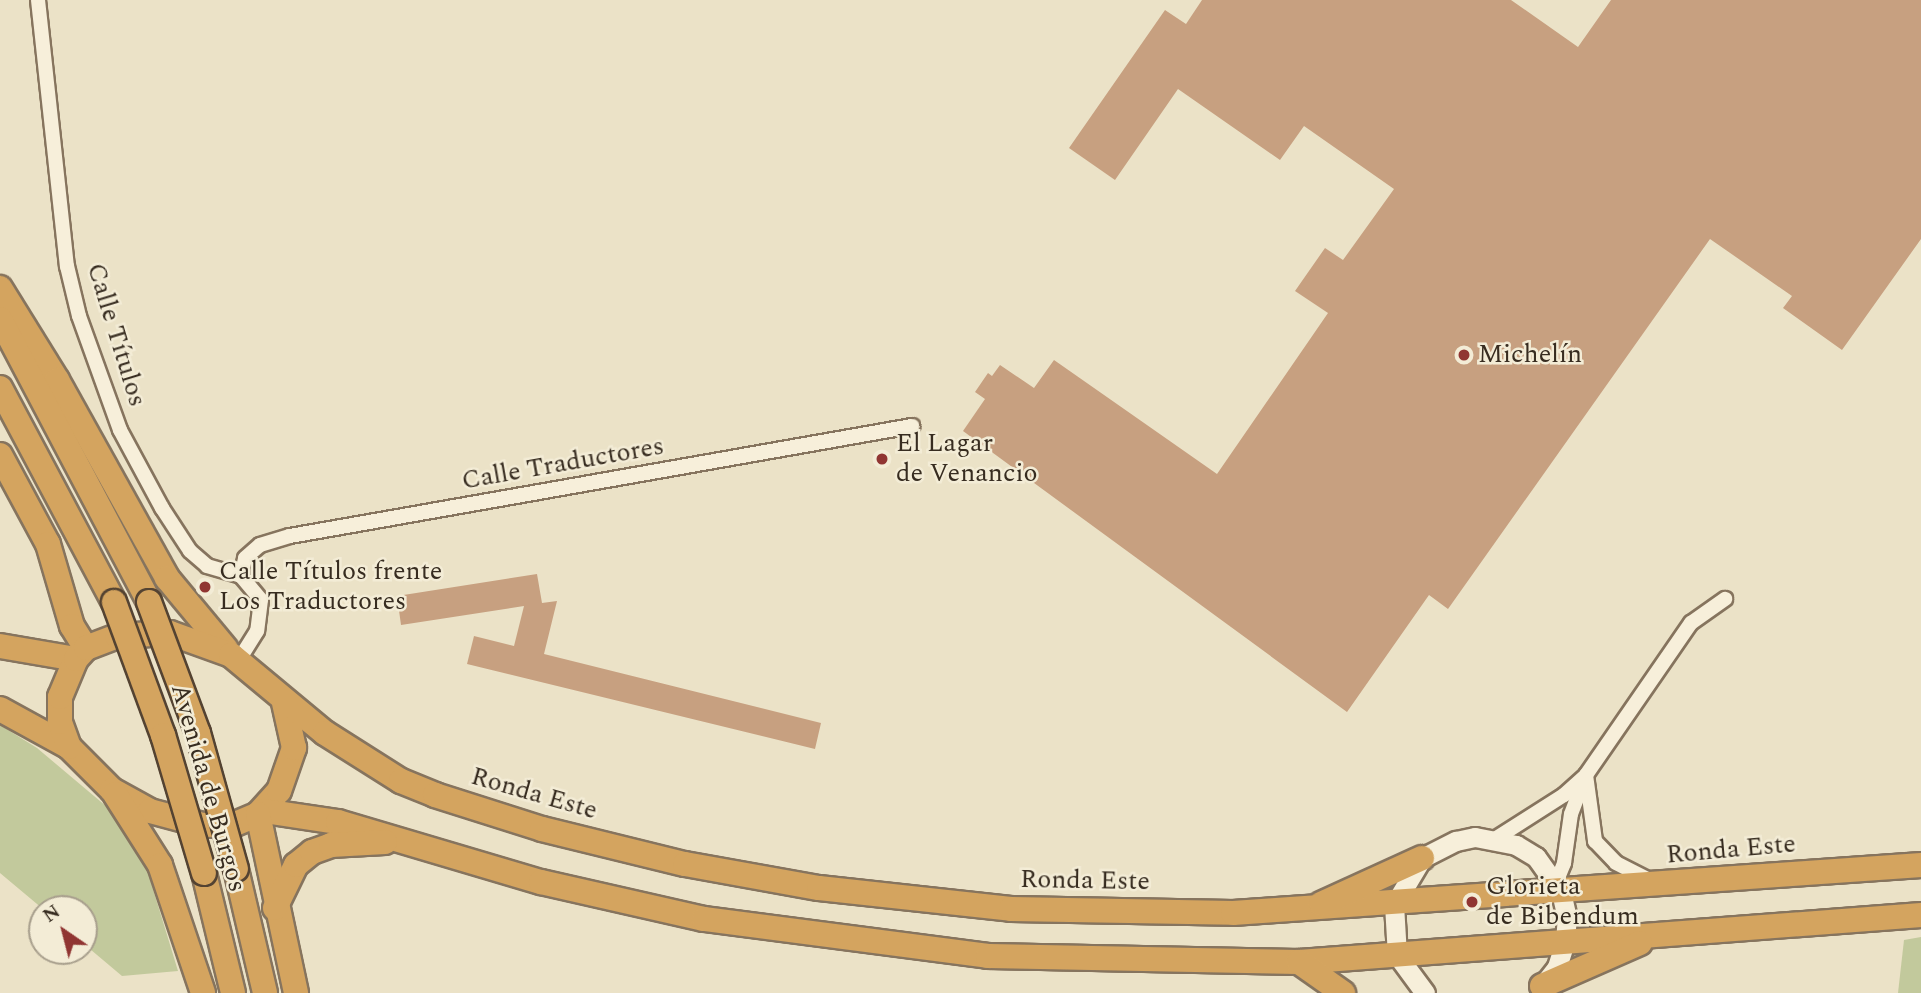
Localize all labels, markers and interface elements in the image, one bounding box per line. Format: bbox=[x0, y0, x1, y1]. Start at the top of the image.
street label: Calle Títulos bbox=[79, 260, 153, 410]
place label: Michelín bbox=[1478, 339, 1582, 371]
marker: Michelín bbox=[1456, 347, 1472, 363]
place label: El Lagar de Venancio bbox=[896, 428, 1038, 490]
street label: Calle Traductores bbox=[459, 431, 667, 497]
marker: El Lagar de Venancio bbox=[874, 451, 890, 467]
place label: Calle Títulos frente Los Traductores bbox=[219, 556, 442, 618]
marker: Calle Títulos frente Los Traductores bbox=[197, 579, 213, 595]
street label: Avenida de Burgos bbox=[163, 680, 253, 896]
street label: Ronda Este bbox=[467, 761, 601, 827]
street label: Ronda Este bbox=[1665, 829, 1797, 871]
street label: Ronda Este bbox=[1020, 864, 1150, 898]
place label: Glorieta de Bibendum bbox=[1486, 871, 1639, 932]
marker: Glorieta de Bibendum bbox=[1464, 894, 1480, 910]
north arrow bbox=[28, 895, 98, 965]
text: N bbox=[37, 898, 66, 930]

